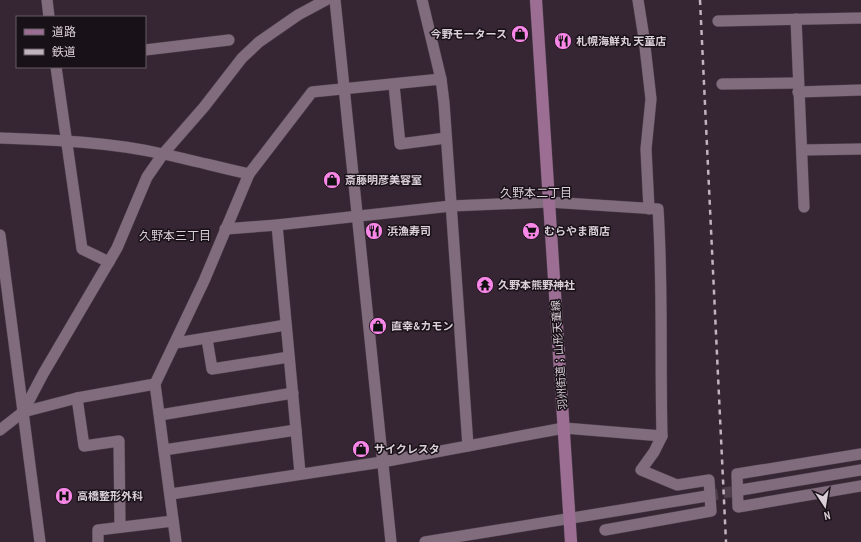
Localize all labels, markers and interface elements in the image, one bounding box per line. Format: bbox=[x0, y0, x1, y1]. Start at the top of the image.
legend bbox=[16, 16, 146, 68]
text: 道路 bbox=[52, 24, 76, 39]
shop icon: 今野モータース bbox=[510, 24, 530, 44]
place label: 今野モータース bbox=[431, 27, 507, 41]
restaurant icon: 札幌海鮮丸 天童店 bbox=[553, 31, 573, 51]
place label: 札幌海鮮丸 天童店 bbox=[576, 34, 666, 48]
text: 鉄道 bbox=[52, 44, 76, 59]
shop icon: 斎藤明彦美容室 bbox=[322, 170, 342, 190]
place label: 斎藤明彦美容室 bbox=[345, 173, 422, 187]
district label: 久野本二丁目 bbox=[500, 185, 572, 200]
restaurant icon: 浜漁寿司 bbox=[364, 221, 384, 241]
supermarket icon: むらやま商店 bbox=[521, 221, 541, 241]
place label: 浜漁寿司 bbox=[387, 224, 431, 238]
place label: むらやま商店 bbox=[544, 224, 610, 238]
district label: 久野本三丁目 bbox=[139, 228, 211, 243]
temple icon: 久野本熊野神社 bbox=[475, 275, 495, 295]
place label: 久野本熊野神社 bbox=[498, 278, 575, 292]
street label: 羽州街道；山形天童線 bbox=[548, 300, 570, 410]
shop icon: 直幸&カモン bbox=[368, 316, 388, 336]
place label: 直幸&カモン bbox=[391, 319, 453, 333]
shop icon: サイクレスタ bbox=[351, 439, 371, 459]
place label: サイクレスタ bbox=[374, 442, 440, 456]
hospital icon: 高橋整形外科 bbox=[54, 486, 74, 506]
north arrow bbox=[805, 486, 845, 526]
place label: 高橋整形外科 bbox=[77, 489, 143, 503]
text: N bbox=[823, 508, 831, 523]

